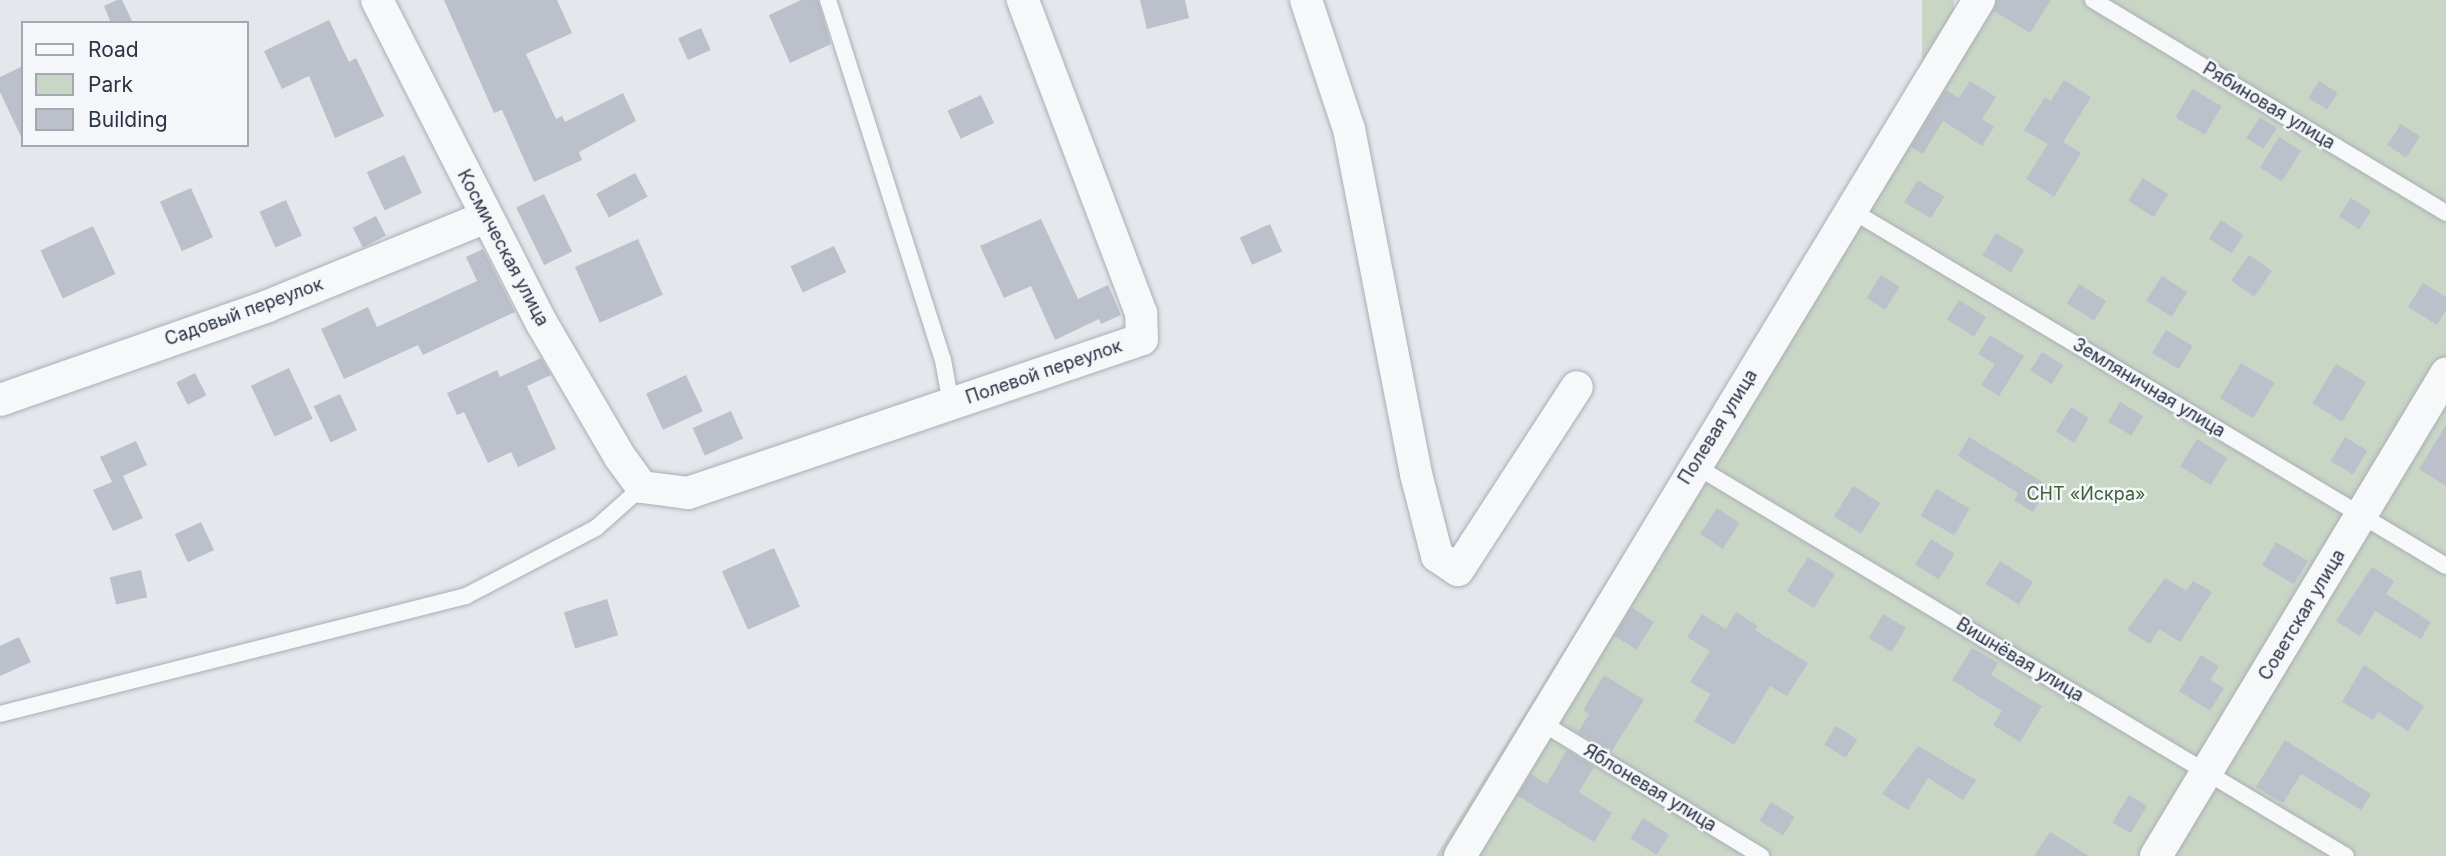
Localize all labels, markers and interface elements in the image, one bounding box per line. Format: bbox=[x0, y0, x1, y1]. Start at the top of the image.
legend bbox=[21, 21, 248, 147]
text: Road bbox=[88, 37, 139, 62]
street label: Рябиновая улица bbox=[2199, 58, 2339, 154]
text: Park bbox=[88, 72, 133, 97]
text: Building bbox=[88, 107, 168, 132]
street label: Космическая улица bbox=[453, 166, 553, 330]
street label: Садовый переулок bbox=[162, 273, 326, 351]
street label: Земляничная улица bbox=[2069, 334, 2229, 442]
street label: Полевой переулок bbox=[963, 335, 1125, 409]
street label: Полевая улица bbox=[1674, 366, 1762, 488]
park label: СНТ «Искра» bbox=[2026, 483, 2146, 505]
street label: Советская улица bbox=[2254, 546, 2350, 684]
street label: Вишнёвая улица bbox=[1952, 613, 2088, 707]
street label: Яблоневая улица bbox=[1580, 740, 1720, 836]

